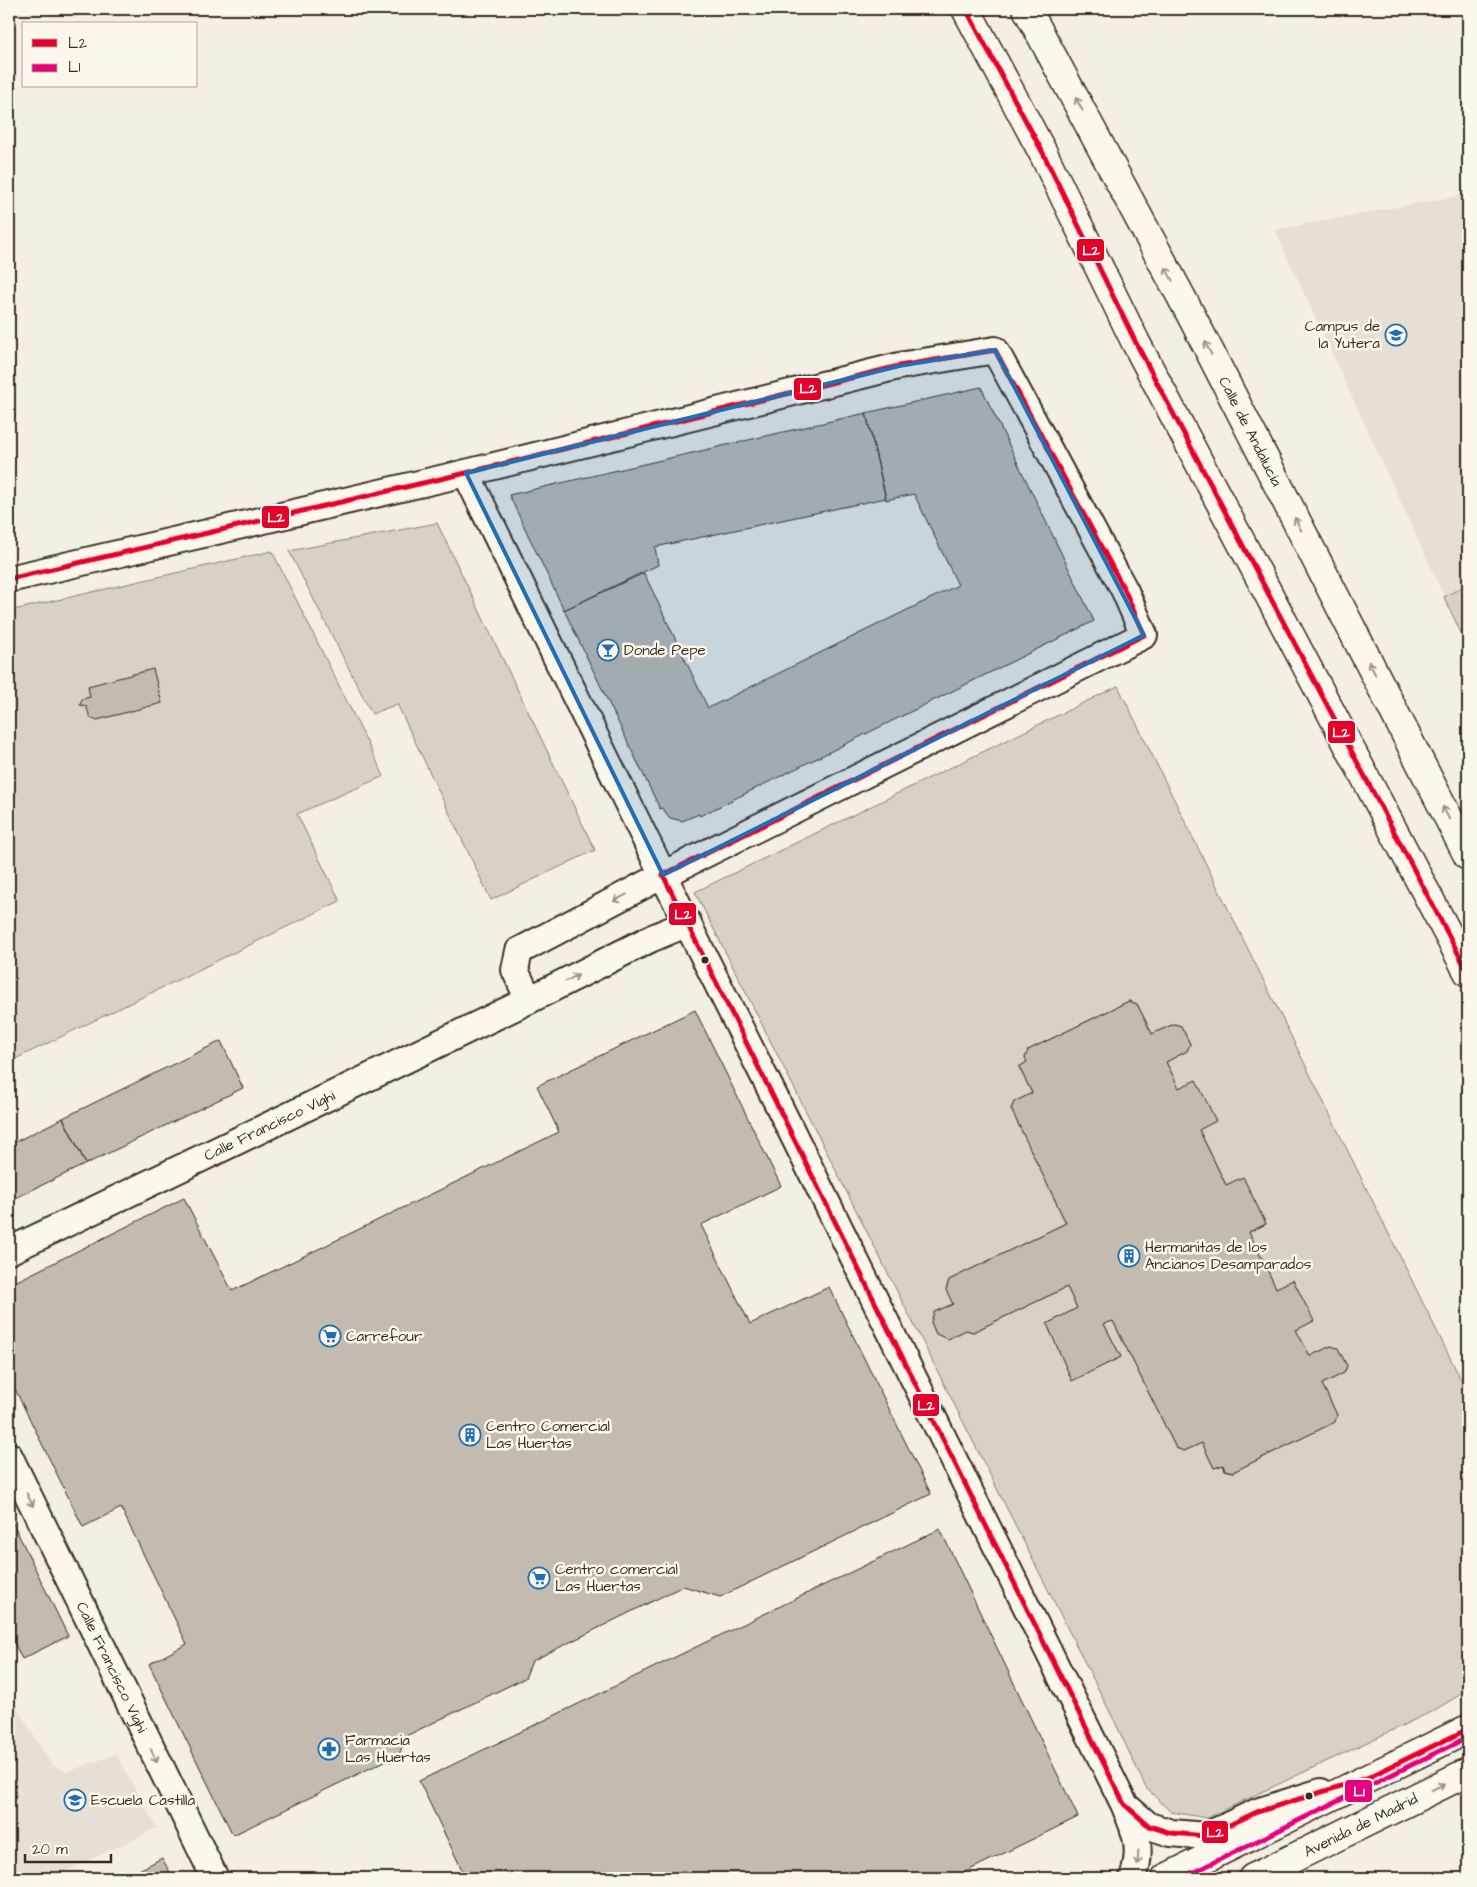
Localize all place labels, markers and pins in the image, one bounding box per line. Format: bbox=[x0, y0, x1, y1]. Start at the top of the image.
place label: Campus de la Yutera bbox=[1305, 316, 1380, 354]
school or university icon: Campus de la Yutera bbox=[1384, 323, 1408, 347]
bar icon: Donde Pepe bbox=[596, 638, 620, 662]
place label: Donde Pepe bbox=[624, 640, 706, 661]
unlabelled marker bbox=[700, 955, 710, 965]
place label: Hermanitas de los Ancianos Desamparados bbox=[1145, 1237, 1312, 1275]
building icon: Hermanitas de los Ancianos Desamparados bbox=[1117, 1244, 1141, 1268]
supermarket icon: Carrefour bbox=[318, 1324, 342, 1348]
place label: Carrefour bbox=[346, 1326, 422, 1347]
place label: Centro Comercial Las Huertas bbox=[486, 1416, 610, 1454]
building icon: Centro Comercial Las Huertas bbox=[458, 1423, 482, 1447]
place label: Centro comercial Las Huertas bbox=[555, 1559, 678, 1597]
supermarket icon: Centro comercial Las Huertas bbox=[527, 1566, 551, 1590]
place label: Farmacia Las Huertas bbox=[345, 1730, 431, 1768]
pharmacy icon: Farmacia Las Huertas bbox=[317, 1737, 341, 1761]
school or university icon: Escuela Castilla bbox=[63, 1788, 87, 1812]
place label: Escuela Castilla bbox=[91, 1790, 195, 1811]
unlabelled marker bbox=[1304, 1791, 1314, 1801]

